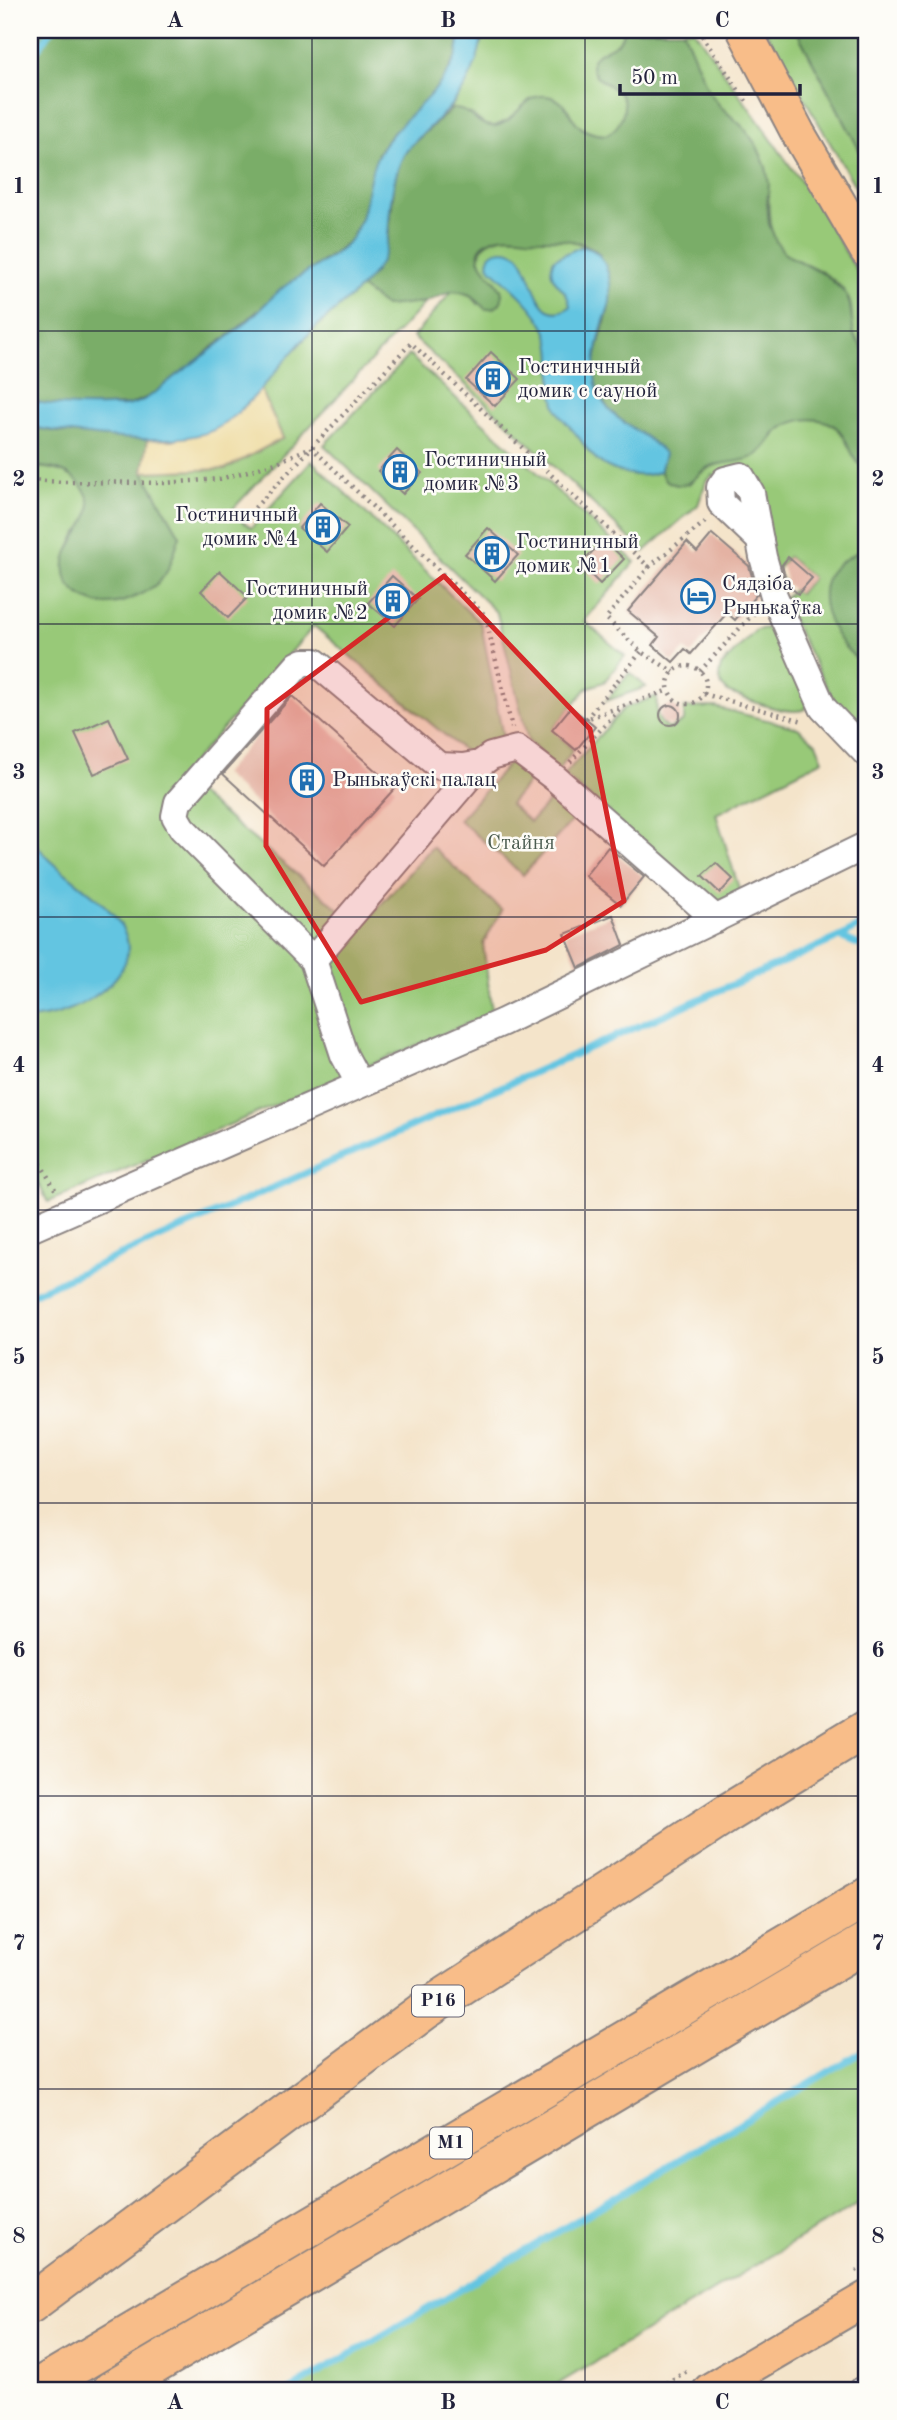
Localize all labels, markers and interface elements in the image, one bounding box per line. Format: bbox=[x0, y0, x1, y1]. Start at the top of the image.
text: A bbox=[166, 9, 184, 32]
text: B bbox=[440, 9, 456, 32]
text: C bbox=[714, 9, 730, 32]
scale bar bbox=[620, 52, 801, 96]
text: 50 m bbox=[631, 68, 678, 89]
text: 1 bbox=[12, 175, 26, 198]
text: 1 bbox=[871, 175, 885, 198]
place label: Гостиничный домик с сауной bbox=[518, 357, 657, 402]
building icon: Гостиничный домик с сауной bbox=[474, 360, 512, 398]
place label: Гостиничный домик №3 bbox=[424, 450, 547, 495]
building icon: Гостиничный домик №3 bbox=[381, 453, 419, 491]
text: 2 bbox=[12, 468, 26, 491]
text: 2 bbox=[871, 468, 885, 491]
place label: Гостиничный домик №4 bbox=[175, 505, 298, 550]
building icon: Гостиничный домик №4 bbox=[304, 508, 342, 546]
place label: Гостиничный домик №1 bbox=[516, 532, 639, 577]
building icon: Гостиничный домик №1 bbox=[473, 535, 511, 573]
place label: Сядзіба Рынькаўка bbox=[722, 574, 822, 619]
hotel icon: Сядзіба Рынькаўка bbox=[679, 577, 717, 615]
place label: Гостиничный домик №2 bbox=[245, 579, 368, 624]
building icon: Гостиничный домик №2 bbox=[374, 582, 412, 620]
text: 3 bbox=[12, 761, 26, 784]
building icon: Рынькаўскi палац bbox=[288, 761, 326, 799]
text: 3 bbox=[871, 761, 885, 784]
place label: Рынькаўскi палац bbox=[332, 770, 496, 791]
park label: Стайня bbox=[487, 833, 555, 854]
text: 4 bbox=[12, 1054, 26, 1077]
text: 4 bbox=[871, 1054, 885, 1077]
text: 5 bbox=[12, 1346, 26, 1369]
text: 5 bbox=[871, 1346, 885, 1369]
text: 6 bbox=[12, 1639, 26, 1662]
text: 6 bbox=[871, 1639, 885, 1662]
text: 7 bbox=[12, 1932, 26, 1955]
text: 7 bbox=[871, 1932, 885, 1955]
road number: Р16 bbox=[412, 1985, 464, 2016]
road number: М1 bbox=[430, 2128, 472, 2158]
text: 8 bbox=[12, 2225, 26, 2248]
text: 8 bbox=[871, 2225, 885, 2248]
text: A bbox=[166, 2391, 184, 2414]
text: B bbox=[440, 2391, 456, 2414]
text: C bbox=[714, 2391, 730, 2414]

